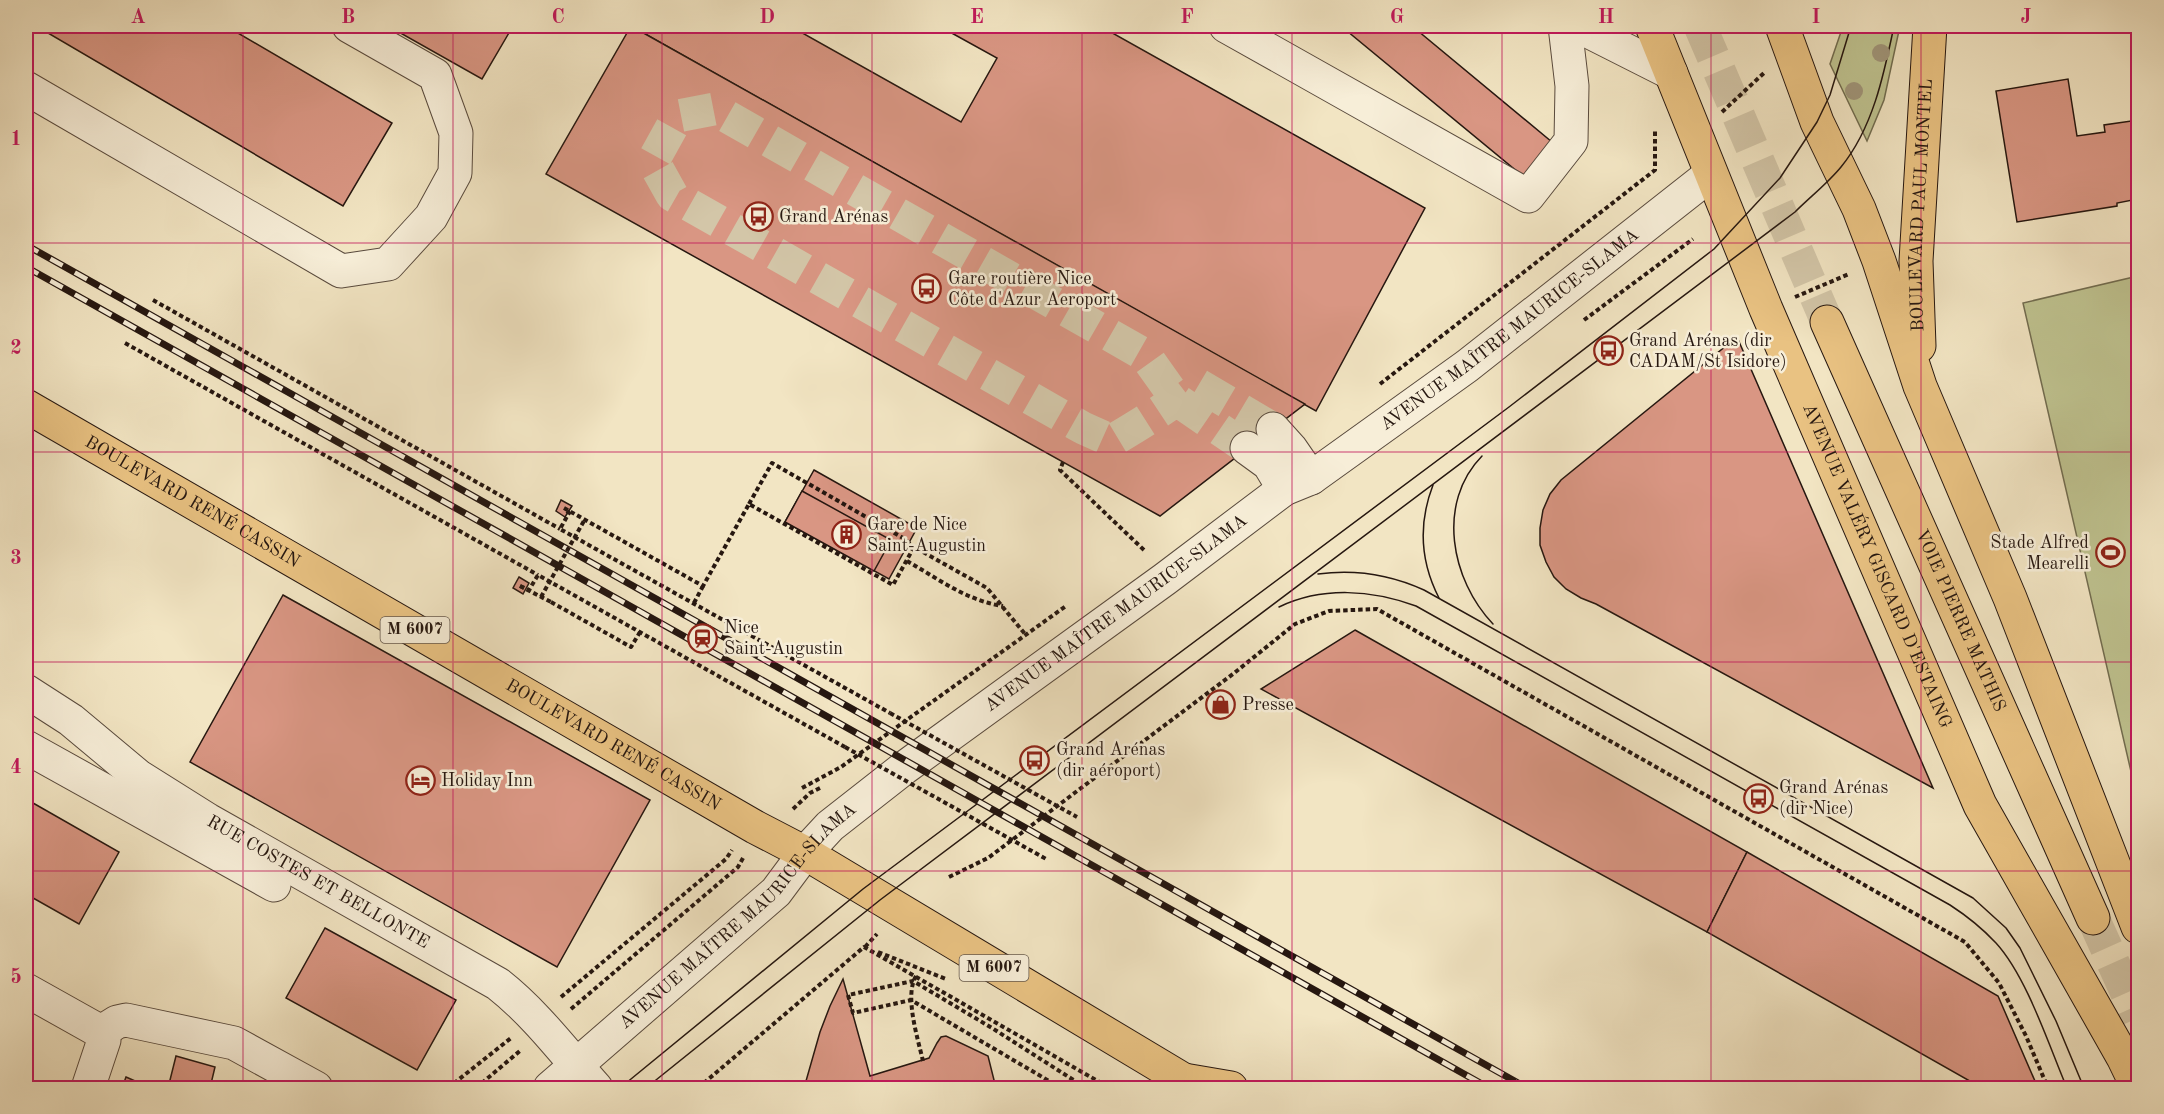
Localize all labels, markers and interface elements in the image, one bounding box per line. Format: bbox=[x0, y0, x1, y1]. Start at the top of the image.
text: A bbox=[130, 8, 146, 28]
text: B bbox=[341, 8, 355, 28]
text: C bbox=[551, 8, 565, 28]
text: D bbox=[759, 8, 775, 28]
text: E bbox=[970, 8, 984, 28]
text: F bbox=[1180, 8, 1194, 28]
text: G bbox=[1390, 8, 1404, 28]
text: H bbox=[1598, 8, 1614, 28]
text: I bbox=[1812, 8, 1820, 28]
text: J bbox=[2021, 8, 2032, 28]
street label: BOULEVARD PAUL MONTEL bbox=[1907, 78, 1936, 332]
text: 1 bbox=[10, 130, 22, 150]
bus stop icon: Grand Arénas bbox=[742, 201, 774, 233]
place label: Grand Arénas bbox=[779, 208, 888, 226]
street label: AVENUE MAÎTRE MAURICE-SLAMA bbox=[1377, 225, 1642, 434]
place label: Gare routière Nice Côte d'Azur Aeroport bbox=[948, 270, 1116, 309]
bus stop icon: Gare routière Nice Côte d'Azur Aeroport bbox=[911, 273, 943, 305]
place label: Grand Arénas (dir CADAM/St Isidore) bbox=[1629, 331, 1787, 371]
bus stop icon: Grand Arénas (dir CADAM/St Isidore) bbox=[1592, 335, 1624, 367]
text: 2 bbox=[10, 339, 22, 359]
street label: AVENUE VALÉRY GISCARD D'ESTAING bbox=[1799, 401, 1955, 731]
street label: BOULEVARD RENÉ CASSIN bbox=[82, 433, 303, 571]
street label: AVENUE MAÎTRE MAURICE-SLAMA bbox=[982, 511, 1251, 715]
place label: Gare de Nice Saint-Augustin bbox=[867, 516, 986, 555]
building icon: Gare de Nice Saint-Augustin bbox=[830, 519, 862, 551]
street label: VOIE PIERRE MATHIS bbox=[1912, 527, 2009, 714]
place label: Stade Alfred Mearelli bbox=[1990, 534, 2089, 573]
sports icon: Stade Alfred Mearelli bbox=[2094, 537, 2126, 569]
text: 3 bbox=[10, 549, 22, 569]
road number: M 6007 bbox=[380, 617, 450, 643]
place label: Nice Saint-Augustin bbox=[724, 619, 843, 658]
station icon: Nice Saint-Augustin bbox=[687, 622, 719, 654]
street label: BOULEVARD RENÉ CASSIN bbox=[503, 676, 724, 814]
shop icon: Presse bbox=[1205, 689, 1237, 721]
place label: Presse bbox=[1242, 696, 1294, 714]
place label: Grand Arénas (dir aéroport) bbox=[1056, 741, 1165, 780]
bus stop icon: Grand Arénas (dir aéroport) bbox=[1019, 744, 1051, 776]
text: 4 bbox=[10, 758, 22, 778]
hotel icon: Holiday Inn bbox=[404, 765, 436, 797]
place label: Holiday Inn bbox=[441, 772, 533, 790]
place label: Grand Arénas (dir Nice) bbox=[1779, 779, 1888, 818]
bus stop icon: Grand Arénas (dir Nice) bbox=[1742, 782, 1774, 814]
street label: AVENUE MAÎTRE MAURICE-SLAMA bbox=[616, 800, 860, 1033]
street label: RUE COSTES ET BELLONTE bbox=[204, 812, 432, 952]
road number: M 6007 bbox=[960, 955, 1028, 981]
text: 5 bbox=[10, 967, 22, 988]

